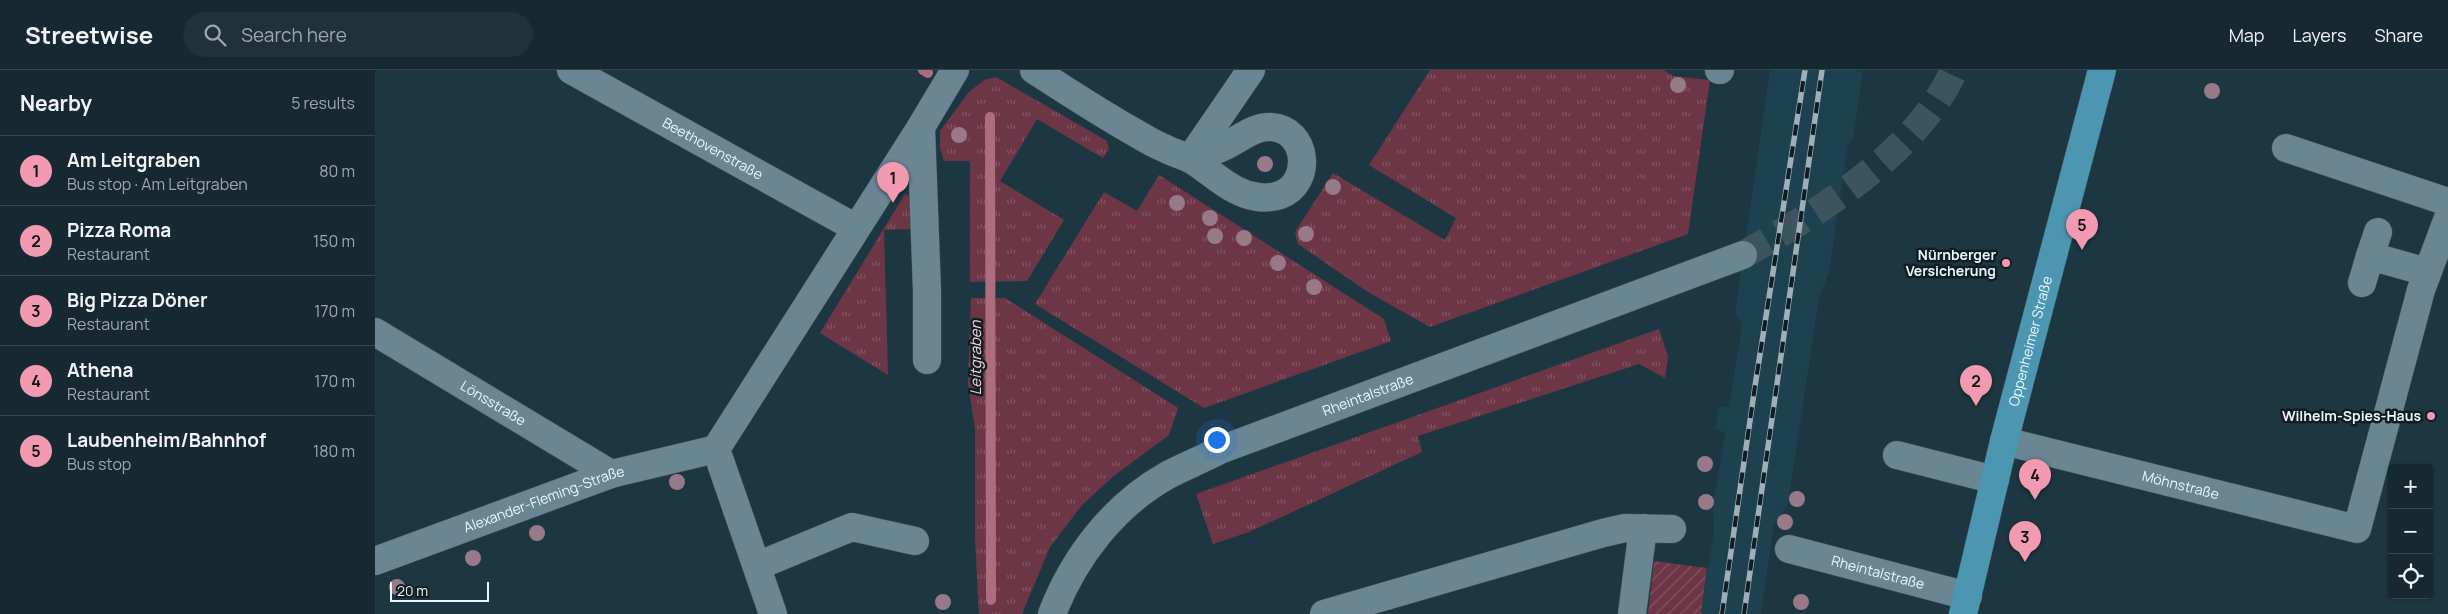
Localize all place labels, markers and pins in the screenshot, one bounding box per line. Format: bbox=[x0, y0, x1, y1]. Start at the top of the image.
pin: 1 bbox=[877, 162, 909, 203]
pin: 5 bbox=[2066, 209, 2098, 250]
place label: Nürnberger Versicherung bbox=[1906, 245, 1996, 280]
marker: Nürnberger Versicherung bbox=[2000, 257, 2012, 269]
pin: 2 bbox=[1960, 365, 1992, 406]
place label: Wilhelm-Spies-Haus bbox=[2282, 406, 2421, 425]
marker: Wilhelm-Spies-Haus bbox=[2425, 410, 2437, 422]
pin: 4 bbox=[2019, 459, 2051, 500]
pin: 3 bbox=[2009, 521, 2041, 562]

